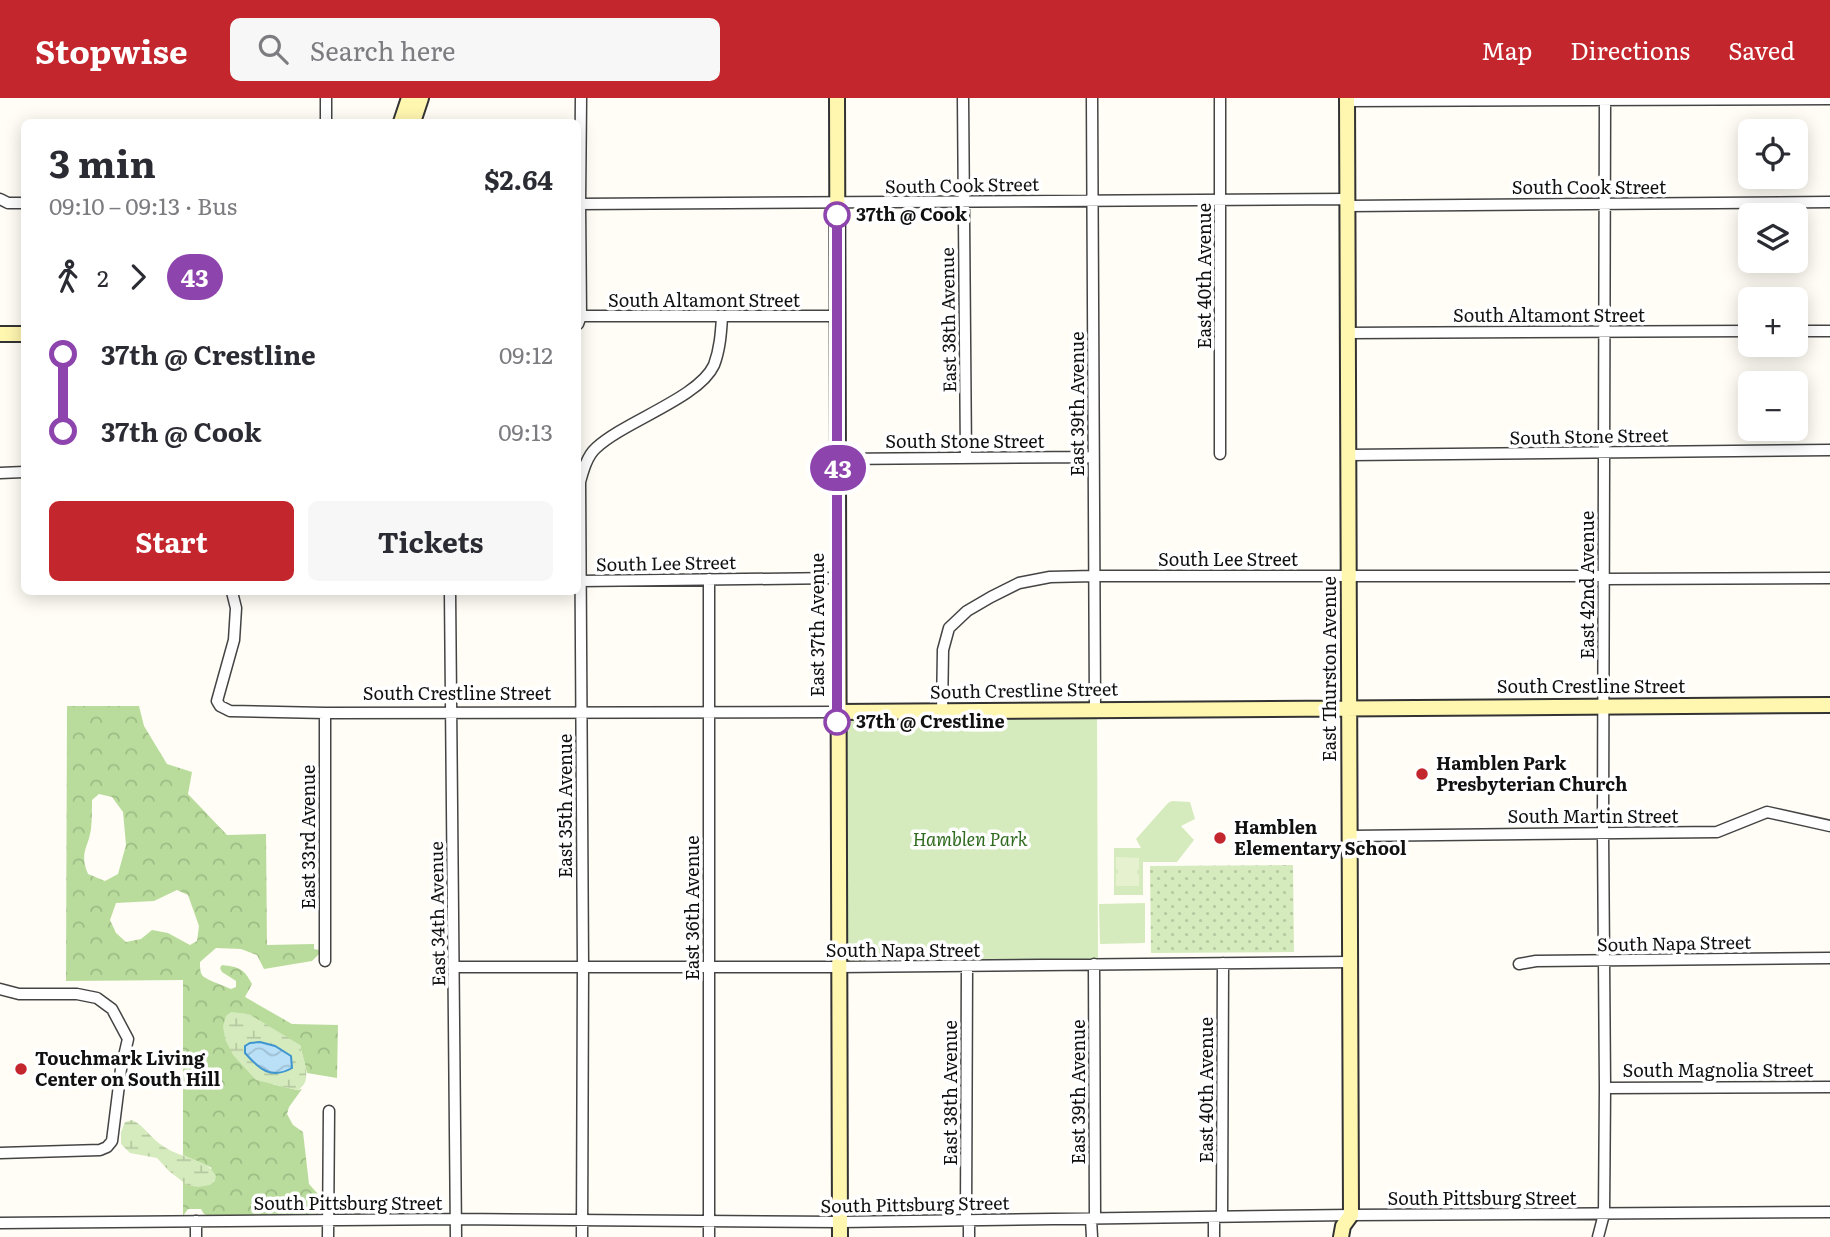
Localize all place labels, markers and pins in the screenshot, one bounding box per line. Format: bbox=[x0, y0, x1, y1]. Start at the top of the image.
place label: 37th @ Cook bbox=[856, 200, 968, 227]
marker: 37th @ Cook bbox=[824, 202, 850, 228]
place label: 37th @ Crestline bbox=[856, 707, 1005, 734]
marker: 37th @ Crestline bbox=[824, 709, 850, 735]
place label: Hamblen Park Presbyterian Church bbox=[1436, 749, 1627, 797]
marker: Hamblen Park Presbyterian Church bbox=[1414, 766, 1430, 782]
place label: Hamblen Elementary School bbox=[1234, 813, 1407, 861]
marker: Hamblen Elementary School bbox=[1212, 830, 1228, 846]
place label: Touchmark Living Center on South Hill bbox=[35, 1044, 221, 1092]
marker: Touchmark Living Center on South Hill bbox=[13, 1061, 29, 1077]

